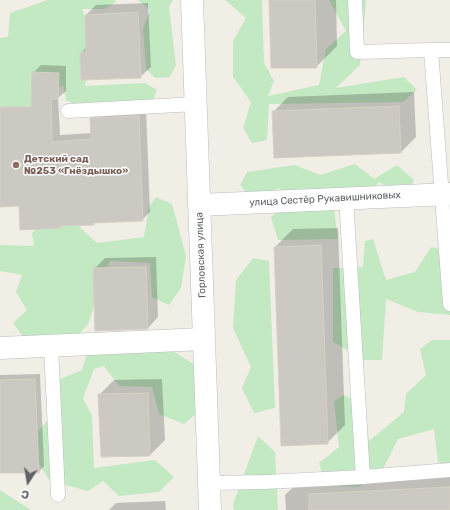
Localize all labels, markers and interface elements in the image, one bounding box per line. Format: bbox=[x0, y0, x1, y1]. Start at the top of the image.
place label: Детский сад №253 «Гнёздышко» bbox=[24, 153, 128, 176]
marker: Детский сад №253 «Гнёздышко» bbox=[11, 160, 21, 170]
street label: улица Сестёр Рукавишниковых bbox=[249, 189, 401, 209]
street label: Горловская улица bbox=[194, 212, 208, 298]
north arrow bbox=[8, 462, 48, 502]
text: С bbox=[20, 487, 31, 501]

